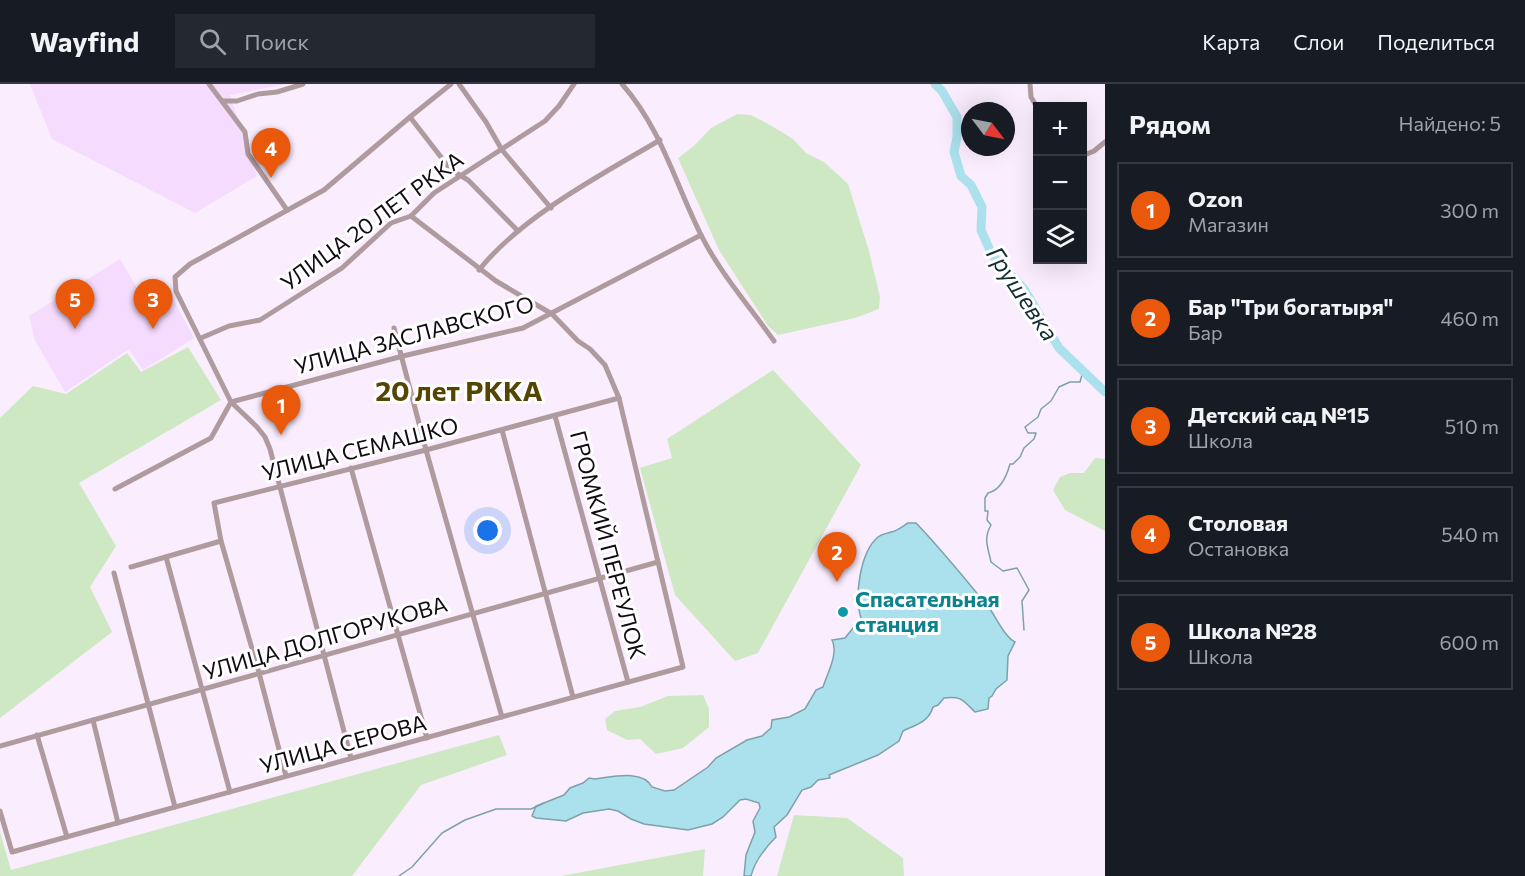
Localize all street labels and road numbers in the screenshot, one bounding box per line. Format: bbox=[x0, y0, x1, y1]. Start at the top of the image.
street label: УЛИЦА 20 ЛЕТ РККА bbox=[275, 145, 468, 296]
street label: УЛИЦА ЗАСЛАВСКОГО bbox=[291, 290, 537, 380]
street label: УЛИЦА СЕМАШКО bbox=[259, 411, 461, 486]
street label: ГРОМКИЙ ПЕРЕУЛОК bbox=[565, 428, 652, 662]
street label: УЛИЦА ДОЛГОРУКОВА bbox=[200, 590, 450, 685]
street label: УЛИЦА СЕРОВА bbox=[257, 708, 429, 779]

